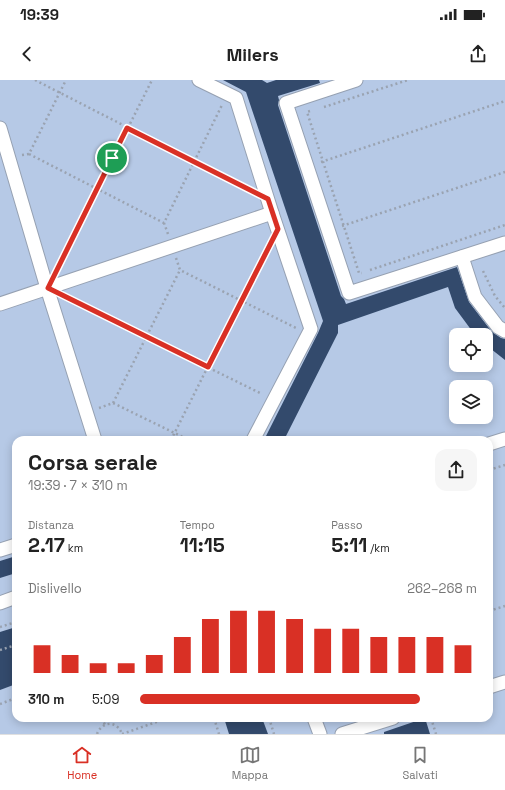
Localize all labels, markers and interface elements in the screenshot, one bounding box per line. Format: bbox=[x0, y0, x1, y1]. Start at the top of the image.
text: 19:39 bbox=[20, 5, 59, 24]
icon: back bbox=[16, 43, 38, 65]
text: Milers bbox=[226, 43, 279, 66]
icon: share bbox=[467, 43, 489, 65]
pin bbox=[95, 141, 129, 175]
icon: arrive bbox=[101, 147, 123, 169]
map controls bbox=[449, 328, 493, 424]
button: locate bbox=[449, 328, 493, 372]
button: layers bbox=[449, 380, 493, 424]
text: Corsa serale bbox=[28, 448, 158, 476]
button: share bbox=[435, 449, 477, 491]
text: 19:39 · 7 × 310 m bbox=[28, 477, 128, 494]
text: Distanza bbox=[28, 518, 74, 532]
text: Tempo bbox=[180, 518, 215, 532]
text: Passo bbox=[331, 518, 363, 532]
text: 2.17 bbox=[28, 532, 65, 558]
text: 11:15 bbox=[180, 532, 225, 558]
text: 5:11 bbox=[331, 532, 367, 558]
text: km bbox=[65, 541, 83, 555]
text: /km bbox=[367, 541, 390, 555]
text: Dislivello bbox=[28, 580, 82, 597]
text: 262–268 m bbox=[407, 580, 477, 597]
text: 310 m bbox=[28, 691, 64, 708]
text: 5:09 bbox=[92, 691, 119, 708]
tab: Home bbox=[67, 744, 97, 782]
tab: Mappa bbox=[232, 744, 268, 782]
tab: Salvati bbox=[402, 744, 438, 782]

